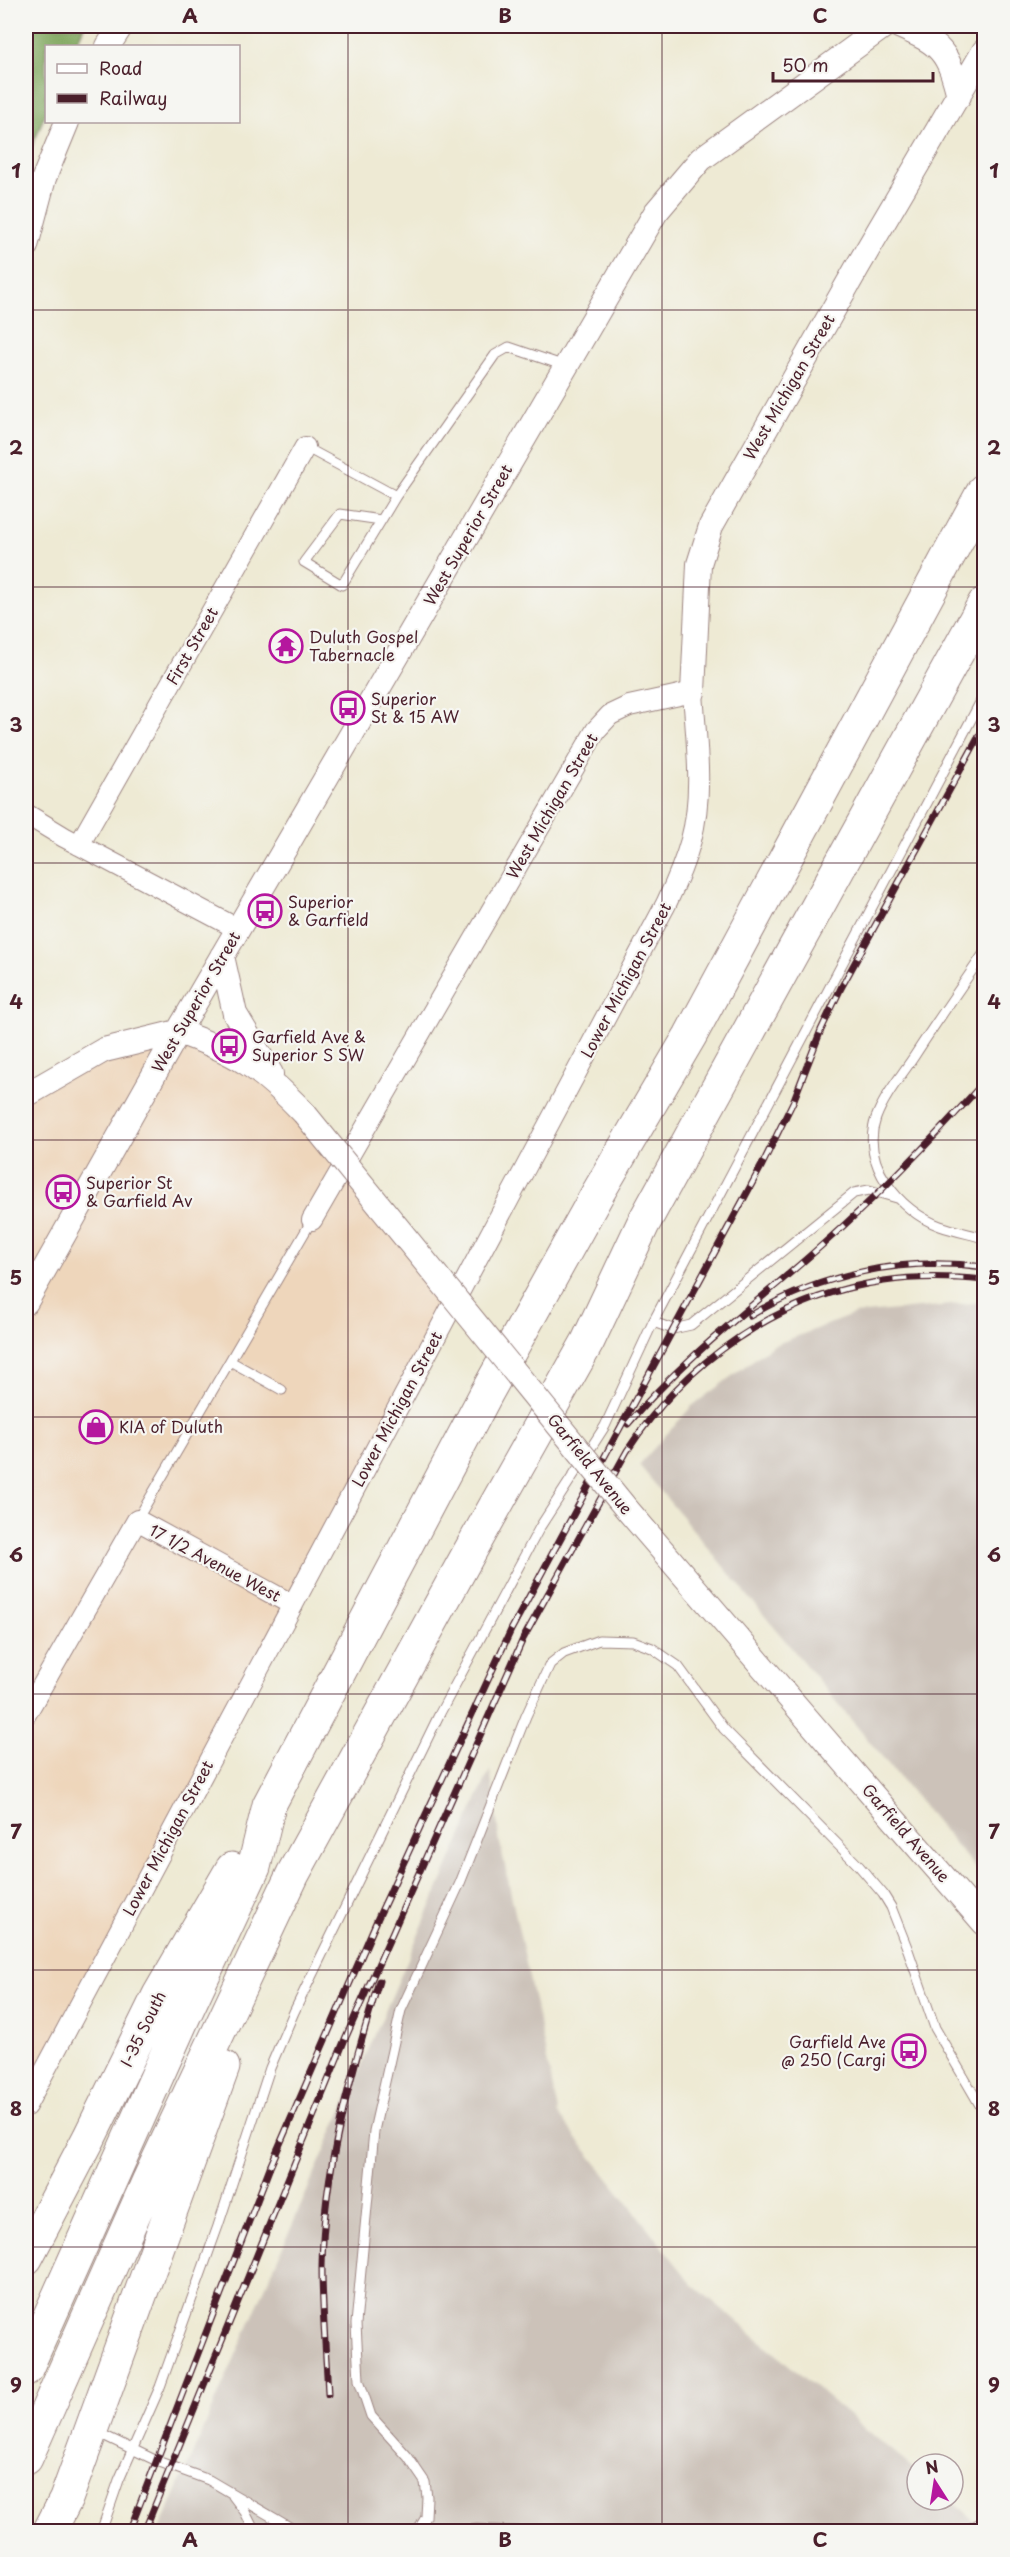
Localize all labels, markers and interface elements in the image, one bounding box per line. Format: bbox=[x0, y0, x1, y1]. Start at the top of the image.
text: A bbox=[182, 0, 198, 30]
text: B bbox=[498, 0, 512, 30]
text: C bbox=[812, 0, 828, 30]
legend bbox=[45, 45, 240, 123]
scale bar bbox=[773, 45, 934, 83]
text: 50 m bbox=[782, 51, 829, 78]
text: Road bbox=[99, 54, 143, 81]
text: Railway bbox=[99, 84, 167, 111]
text: 1 bbox=[11, 155, 21, 185]
text: 1 bbox=[989, 155, 999, 185]
street label: West Michigan Street bbox=[737, 309, 840, 464]
text: 2 bbox=[9, 432, 23, 462]
text: 2 bbox=[987, 432, 1001, 462]
street label: West Superior Street bbox=[417, 459, 518, 610]
street label: First Street bbox=[159, 602, 223, 689]
place label: Duluth Gospel Tabernacle bbox=[309, 624, 418, 666]
temple icon: Duluth Gospel Tabernacle bbox=[268, 628, 304, 664]
place label: Superior St & 15 AW bbox=[371, 686, 460, 728]
bus stop icon: Superior St & 15 AW bbox=[330, 690, 366, 726]
text: 3 bbox=[9, 709, 23, 739]
text: 3 bbox=[987, 709, 1001, 739]
street label: West Michigan Street bbox=[500, 728, 603, 883]
place label: Superior & Garfield bbox=[288, 889, 369, 931]
bus stop icon: Superior & Garfield bbox=[247, 893, 283, 929]
street label: Lower Michigan Street bbox=[574, 897, 677, 1062]
street label: West Superior Street bbox=[145, 926, 246, 1077]
text: 4 bbox=[9, 986, 23, 1016]
text: 4 bbox=[987, 986, 1001, 1016]
place label: Garfield Ave & Superior S SW bbox=[252, 1024, 366, 1066]
bus stop icon: Garfield Ave & Superior S SW bbox=[211, 1028, 247, 1064]
place label: Superior St & Garfield Av bbox=[86, 1170, 192, 1212]
bus stop icon: Superior St & Garfield Av bbox=[45, 1174, 81, 1210]
text: 5 bbox=[10, 1262, 22, 1292]
text: 5 bbox=[988, 1262, 1000, 1292]
street label: Lower Michigan Street bbox=[345, 1326, 448, 1491]
street label: Garfield Avenue bbox=[543, 1408, 639, 1519]
shop icon: KIA of Duluth bbox=[78, 1409, 114, 1445]
place label: KIA of Duluth bbox=[119, 1414, 223, 1438]
street label: 17 1/2 Avenue West bbox=[145, 1517, 285, 1607]
text: 6 bbox=[9, 1539, 23, 1569]
text: 6 bbox=[987, 1539, 1001, 1569]
street label: Lower Michigan Street bbox=[116, 1755, 219, 1920]
street label: Garfield Avenue bbox=[857, 1778, 957, 1887]
text: 7 bbox=[10, 1816, 22, 1846]
text: 7 bbox=[988, 1816, 1000, 1846]
street label: I-35 South bbox=[113, 1986, 171, 2071]
place label: Garfield Ave @ 250 (Cargi bbox=[781, 2029, 886, 2071]
bus stop icon: Garfield Ave @ 250 (Cargi bbox=[891, 2033, 927, 2069]
text: 8 bbox=[10, 2093, 22, 2123]
text: 8 bbox=[988, 2093, 1000, 2123]
text: 9 bbox=[10, 2369, 22, 2399]
text: 9 bbox=[988, 2369, 1000, 2399]
north arrow bbox=[905, 2452, 965, 2512]
text: N bbox=[923, 2453, 940, 2479]
text: A bbox=[182, 2524, 198, 2554]
text: B bbox=[498, 2524, 512, 2554]
text: C bbox=[812, 2524, 828, 2554]

